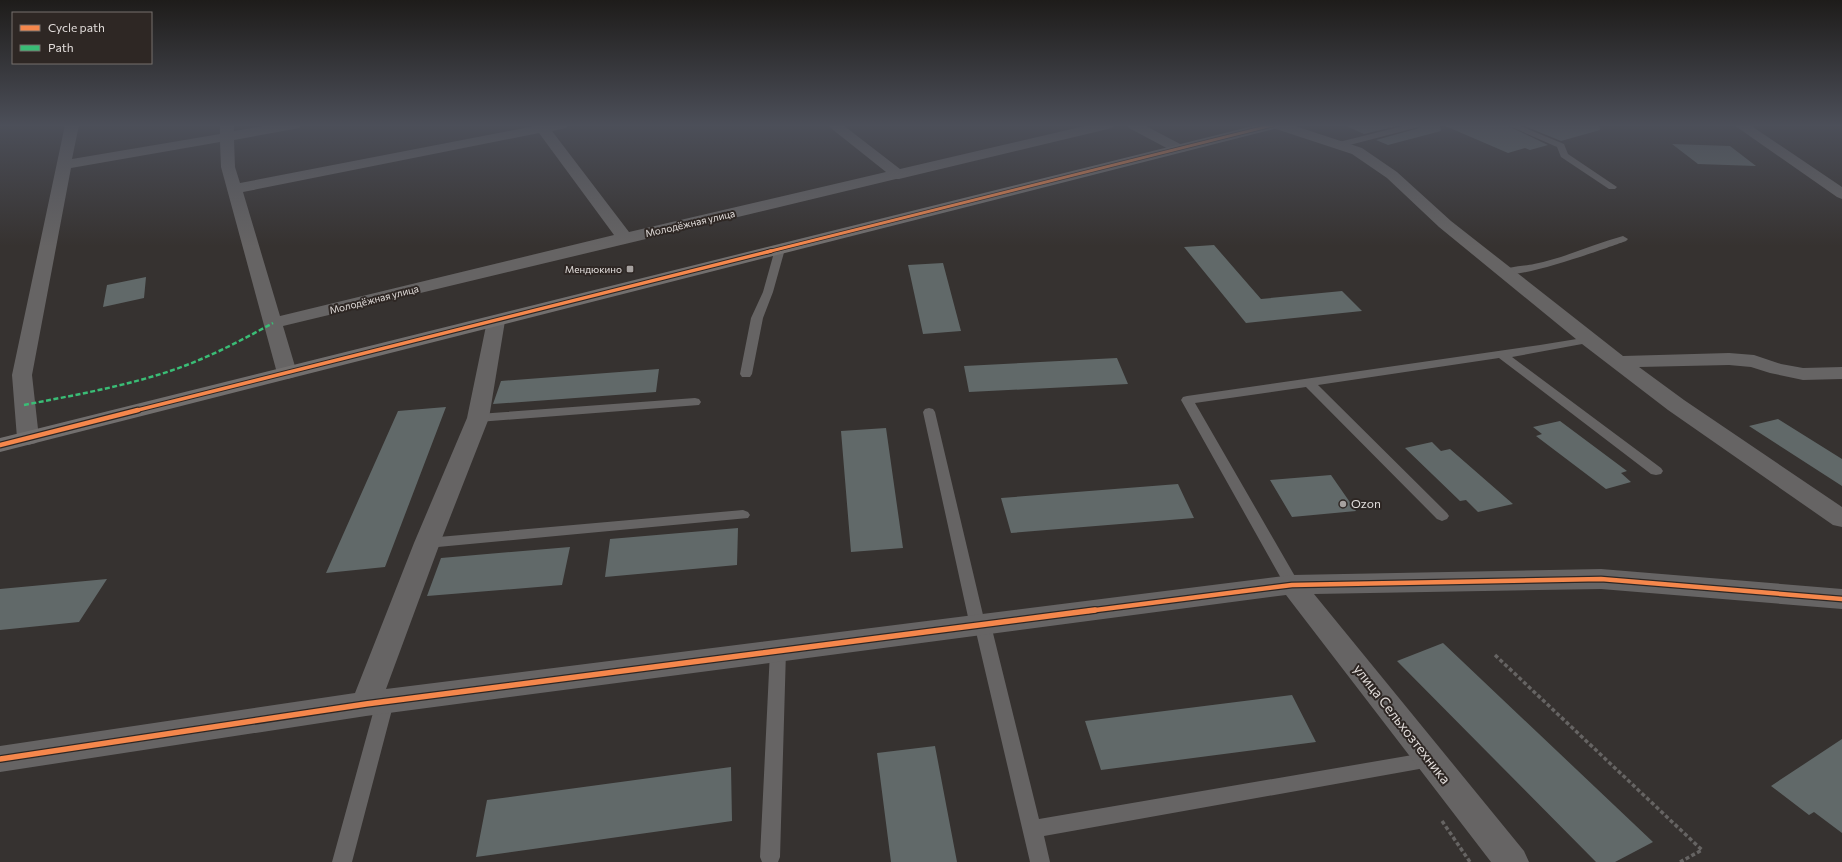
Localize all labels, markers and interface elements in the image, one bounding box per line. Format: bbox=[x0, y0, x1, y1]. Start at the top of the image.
legend bbox=[12, 12, 152, 64]
text: Cycle path bbox=[48, 20, 105, 34]
text: Path bbox=[48, 40, 74, 54]
street label: Молодёжная улица bbox=[644, 207, 736, 239]
place label: Мендюкино bbox=[565, 263, 622, 275]
marker: Мендюкино bbox=[625, 264, 635, 274]
street label: Молодёжная улица bbox=[328, 282, 420, 316]
place label: Ozon bbox=[1351, 496, 1381, 510]
marker: Ozon bbox=[1338, 499, 1348, 509]
street label: улица Сельхозтехника bbox=[1350, 660, 1454, 787]

